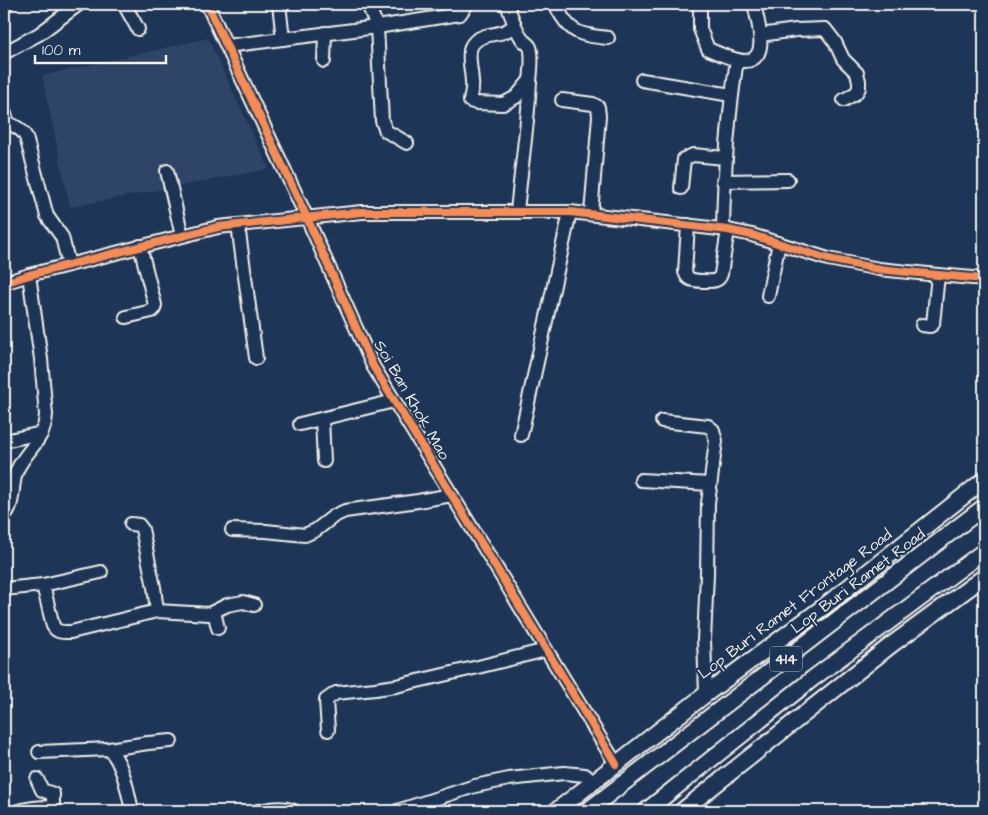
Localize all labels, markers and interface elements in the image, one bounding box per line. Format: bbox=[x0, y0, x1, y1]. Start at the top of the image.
scale bar bbox=[35, 32, 166, 64]
text: 100 m bbox=[42, 40, 81, 61]
street label: Soi Ban Khok Mao bbox=[369, 336, 455, 464]
street label: Lop Buri Ramet Road bbox=[786, 523, 930, 639]
street label: Lop Buri Ramet Frontage Road bbox=[693, 524, 897, 685]
road number: 414 bbox=[770, 646, 802, 672]

